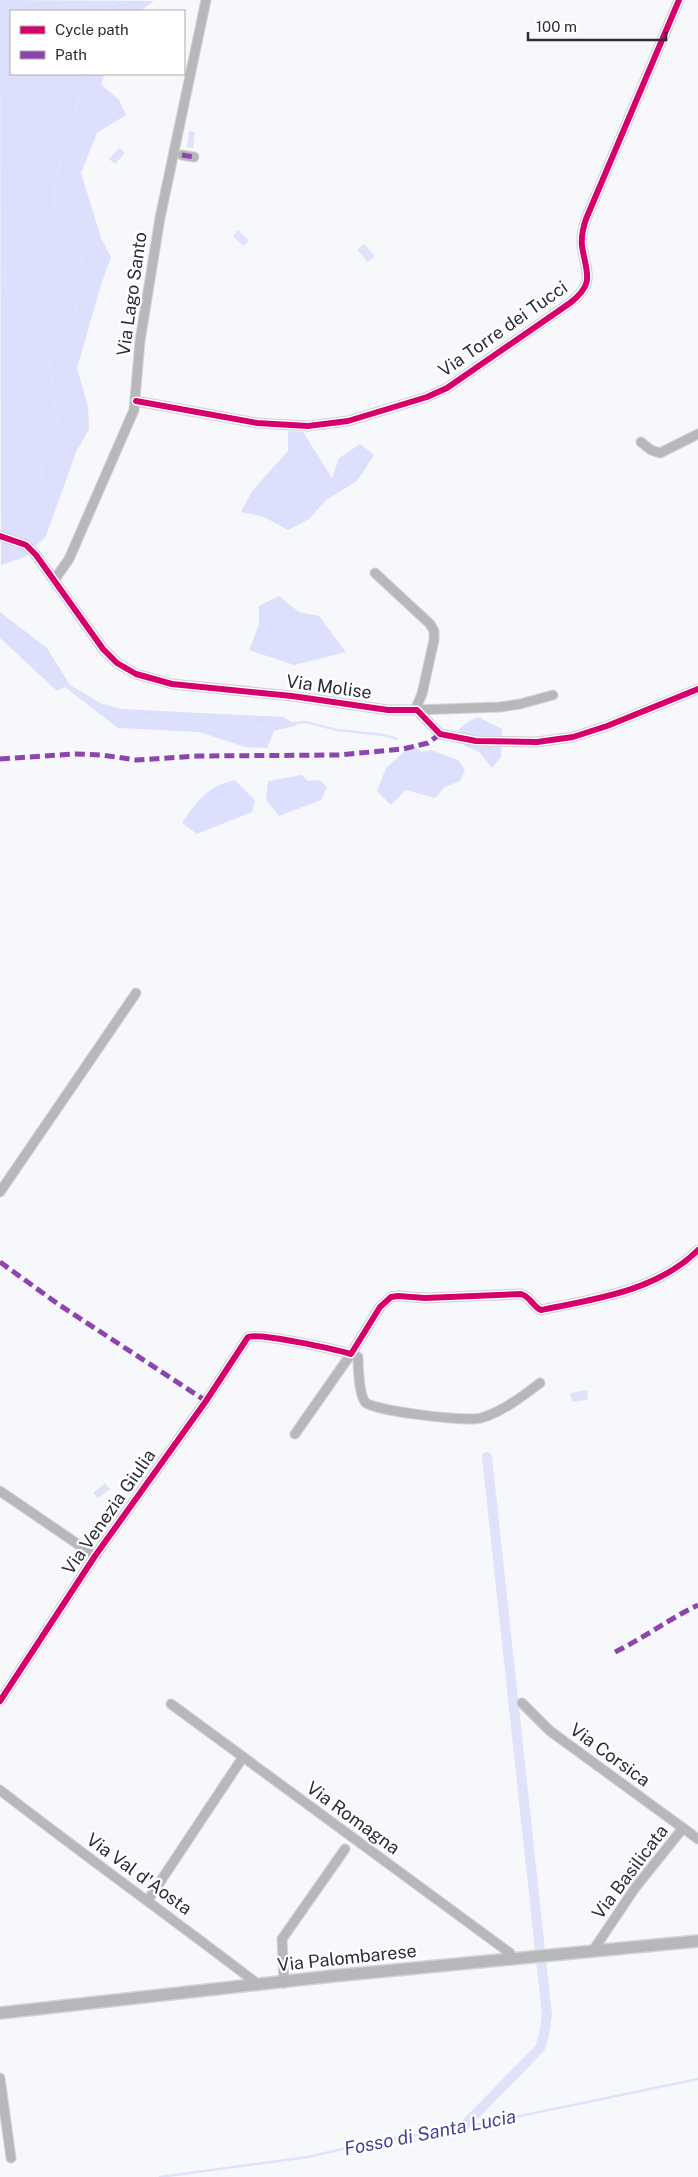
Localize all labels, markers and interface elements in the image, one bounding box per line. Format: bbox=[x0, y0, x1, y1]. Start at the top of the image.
legend bbox=[10, 10, 185, 75]
scale bar bbox=[528, 10, 666, 42]
text: 100 m bbox=[536, 18, 577, 35]
text: Cycle path bbox=[55, 21, 129, 38]
text: Path bbox=[55, 46, 87, 63]
street label: Via Lago Santo bbox=[112, 230, 151, 357]
street label: Via Torre dei Tucci bbox=[434, 276, 571, 381]
street label: Via Molise bbox=[285, 670, 373, 703]
street label: Via Venezia Giulia bbox=[58, 1445, 160, 1578]
street label: Via Corsica bbox=[566, 1719, 654, 1791]
street label: Via Romagna bbox=[303, 1777, 404, 1858]
street label: Via Basilicata bbox=[587, 1820, 672, 1923]
street label: Via Val d'Aosta bbox=[83, 1828, 196, 1919]
street label: Via Palombarese bbox=[276, 1940, 418, 1975]
water label: Fosso di Santa Lucia bbox=[342, 2105, 518, 2159]

